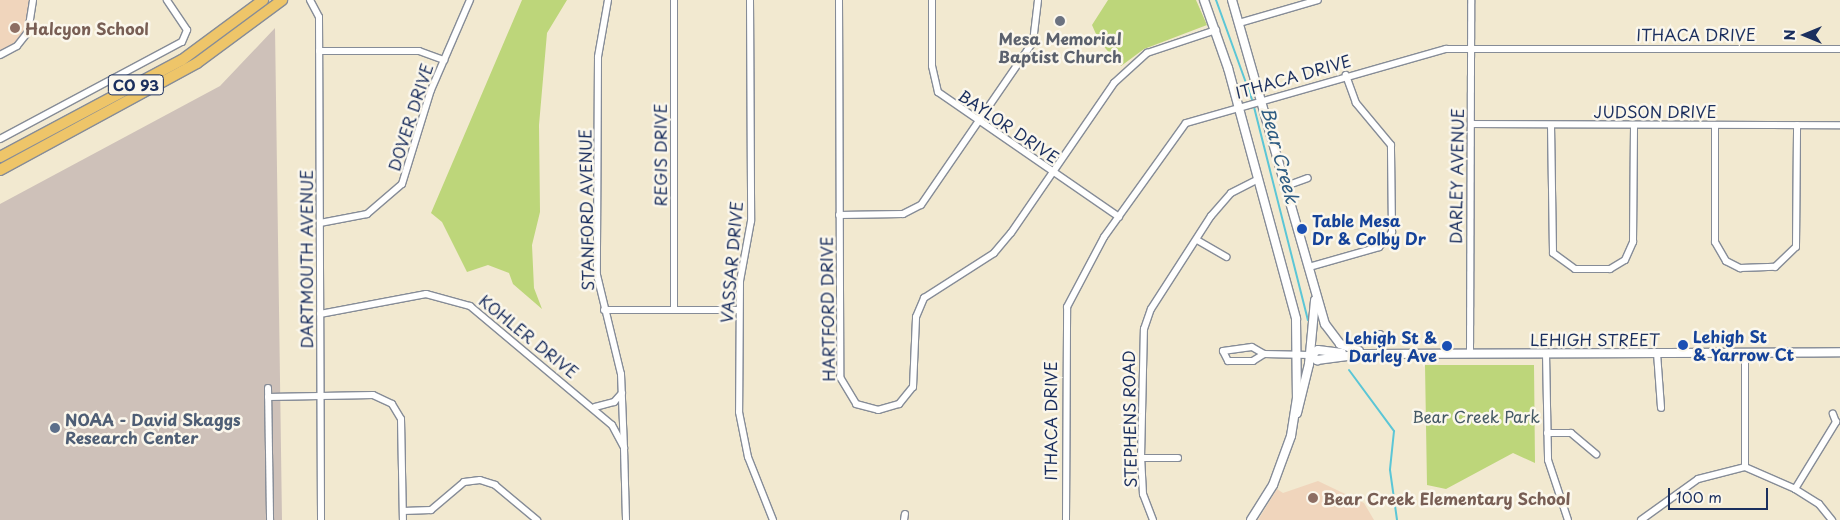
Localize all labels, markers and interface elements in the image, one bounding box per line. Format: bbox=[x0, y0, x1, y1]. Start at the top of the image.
north arrow bbox=[1780, 10, 1830, 60]
marker: Mesa Memorial Baptist Church bbox=[1054, 15, 1066, 27]
place label: Halcyon School bbox=[25, 18, 149, 38]
marker: Halcyon School bbox=[9, 22, 21, 34]
street label: ITHACA DRIVE bbox=[1637, 24, 1755, 44]
place label: Mesa Memorial Baptist Church bbox=[998, 28, 1122, 66]
text: N bbox=[1779, 29, 1800, 41]
street label: ITHACA DRIVE bbox=[1233, 50, 1353, 102]
street label: DOVER DRIVE bbox=[384, 61, 436, 173]
road number: CO 93 bbox=[107, 72, 165, 98]
street label: BAYLOR DRIVE bbox=[955, 85, 1063, 167]
street label: JUDSON DRIVE bbox=[1594, 101, 1716, 121]
street label: REGIS DRIVE bbox=[650, 103, 670, 207]
water label: Bear Creek bbox=[1257, 104, 1303, 206]
street label: DARLEY AVENUE bbox=[1445, 108, 1467, 244]
street label: STANFORD AVENUE bbox=[575, 129, 597, 291]
street label: DARTMOUTH AVENUE bbox=[296, 170, 316, 348]
street label: VASSAR DRIVE bbox=[716, 201, 746, 323]
place label: Table Mesa Dr & Colby Dr bbox=[1312, 210, 1427, 248]
marker: Table Mesa Dr & Colby Dr bbox=[1296, 223, 1308, 235]
street label: HARTFORD DRIVE bbox=[816, 237, 838, 381]
street label: KOHLER DRIVE bbox=[476, 290, 582, 382]
place label: Lehigh St & Yarrow Ct bbox=[1693, 326, 1795, 364]
place label: Lehigh St & Darley Ave bbox=[1344, 327, 1437, 365]
street label: LEHIGH STREET bbox=[1530, 329, 1660, 349]
marker: Lehigh St & Yarrow Ct bbox=[1677, 339, 1689, 351]
marker: Lehigh St & Darley Ave bbox=[1441, 340, 1453, 352]
street label: STEPHENS ROAD bbox=[1118, 349, 1140, 489]
street label: ITHACA DRIVE bbox=[1040, 362, 1060, 480]
park label: Bear Creek Park bbox=[1411, 406, 1541, 426]
place label: NOAA - David Skaggs Research Center bbox=[65, 409, 244, 447]
marker: NOAA - David Skaggs Research Center bbox=[49, 422, 61, 434]
scale bar bbox=[1670, 478, 1770, 510]
text: 100 m bbox=[1676, 485, 1722, 508]
place label: Bear Creek Elementary School bbox=[1323, 488, 1572, 508]
marker: Bear Creek Elementary School bbox=[1307, 492, 1319, 504]

